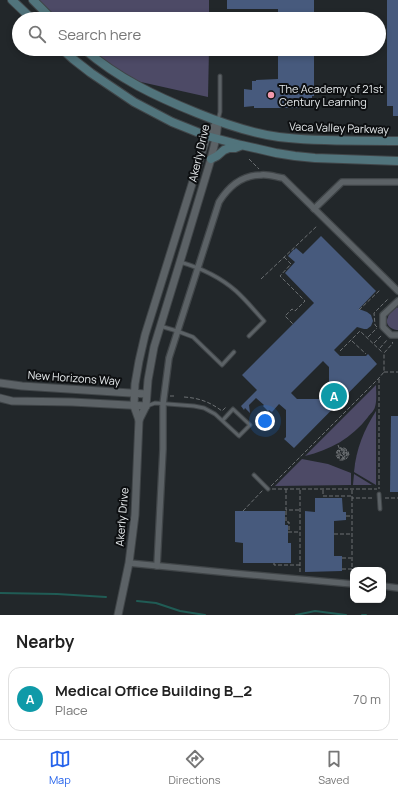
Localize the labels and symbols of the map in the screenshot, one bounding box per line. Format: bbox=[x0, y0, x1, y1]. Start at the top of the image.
place label: The Academy of 21st Century Learning bbox=[279, 81, 383, 109]
marker: The Academy of 21st Century Learning bbox=[266, 90, 276, 100]
street label: Vaca Valley Parkway bbox=[289, 118, 389, 137]
street label: Akerly Drive bbox=[185, 122, 213, 183]
street label: New Horizons Way bbox=[27, 367, 121, 388]
pin: A bbox=[321, 381, 347, 411]
your location bbox=[255, 411, 275, 431]
street label: Akerly Drive bbox=[111, 486, 132, 547]

